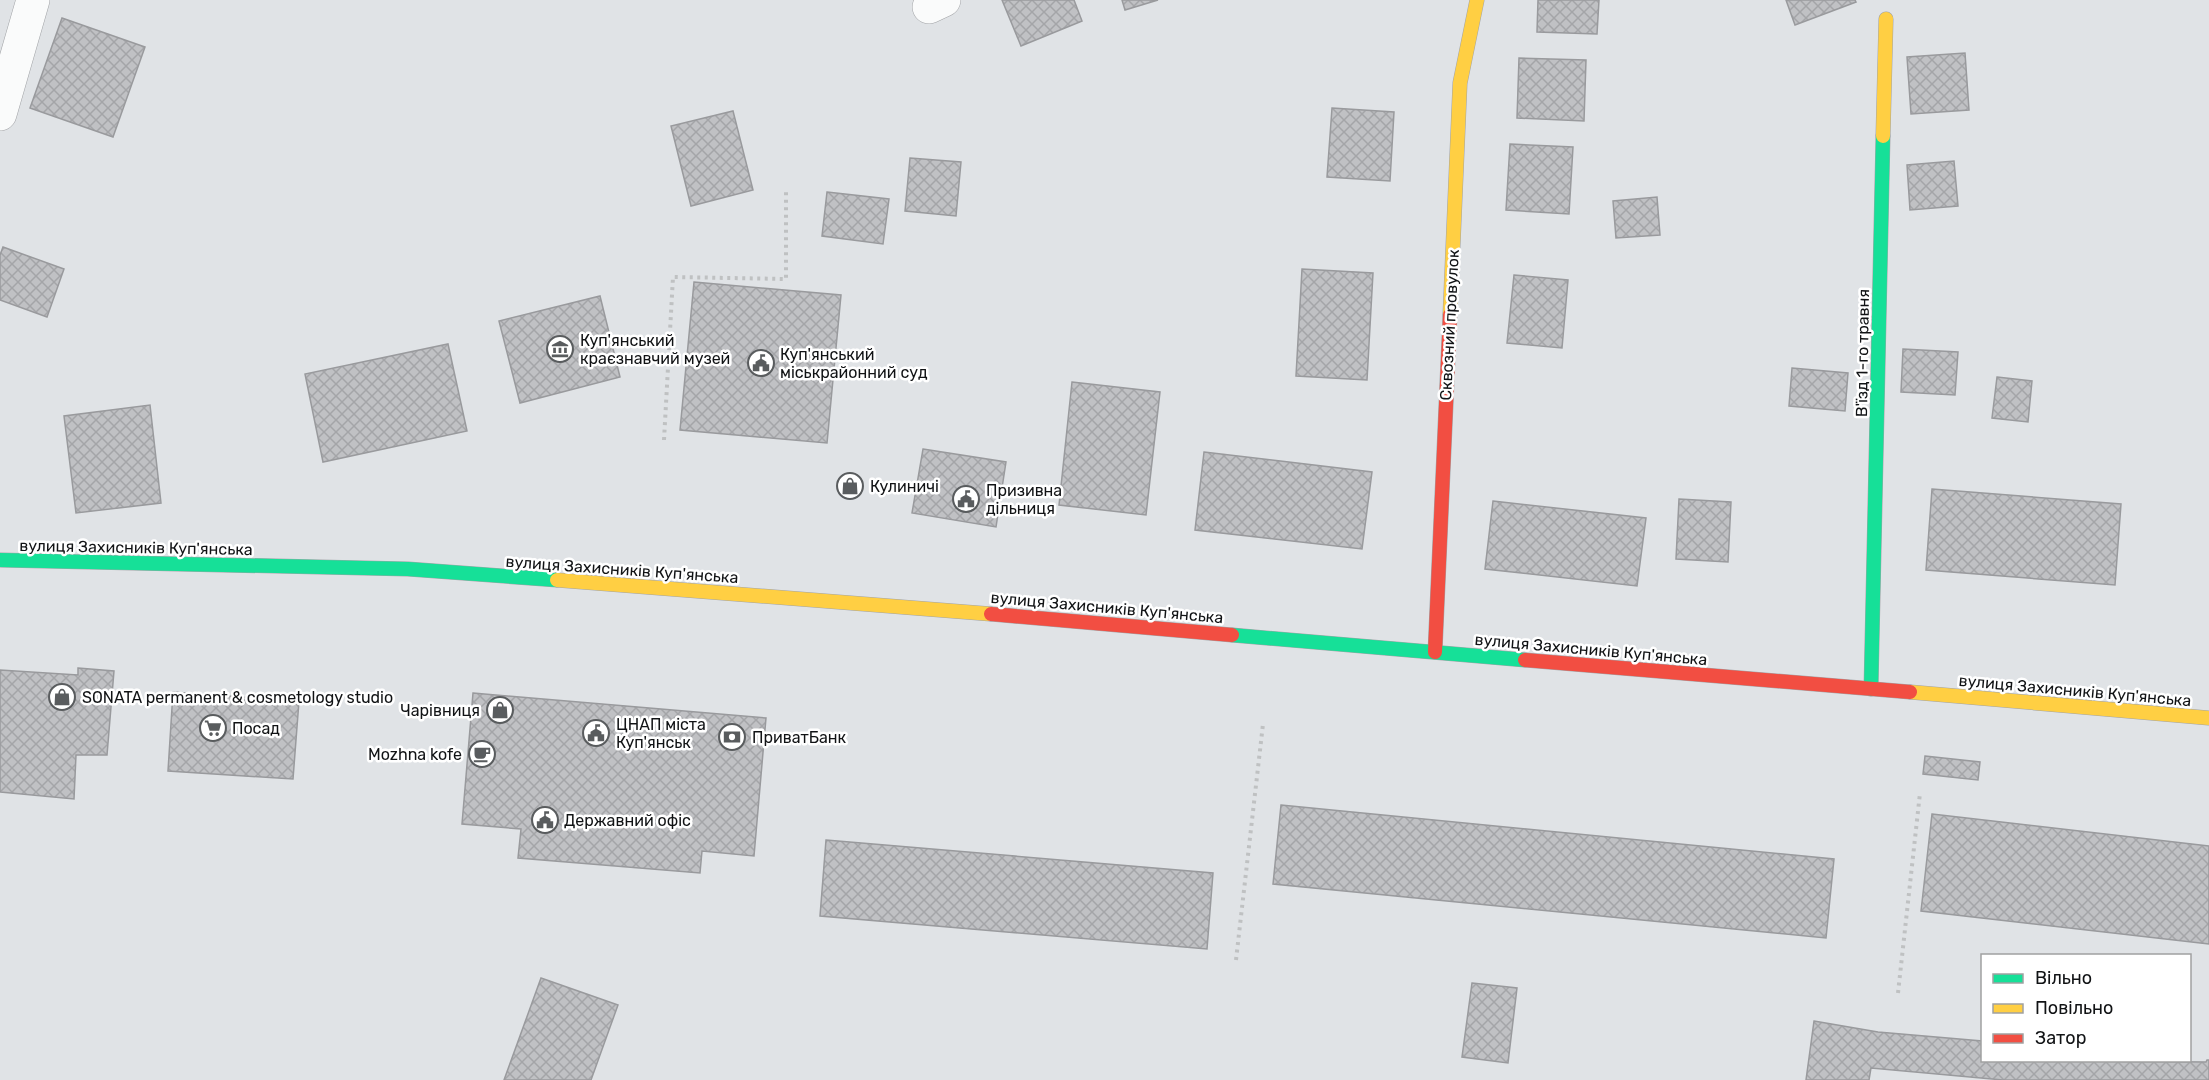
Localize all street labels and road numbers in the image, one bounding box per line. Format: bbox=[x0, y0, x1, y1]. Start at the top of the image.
street label: Сквозний провулок bbox=[1436, 249, 1463, 401]
street label: В'їзд 1-го травня bbox=[1852, 289, 1873, 417]
street label: вулиця Захисників Куп'янська bbox=[19, 536, 253, 559]
street label: вулиця Захисників Куп'янська bbox=[505, 552, 739, 587]
street label: вулиця Захисників Куп'янська bbox=[990, 588, 1224, 627]
street label: вулиця Захисників Куп'янська bbox=[1474, 630, 1708, 669]
street label: вулиця Захисників Куп'янська bbox=[1958, 671, 2192, 710]

